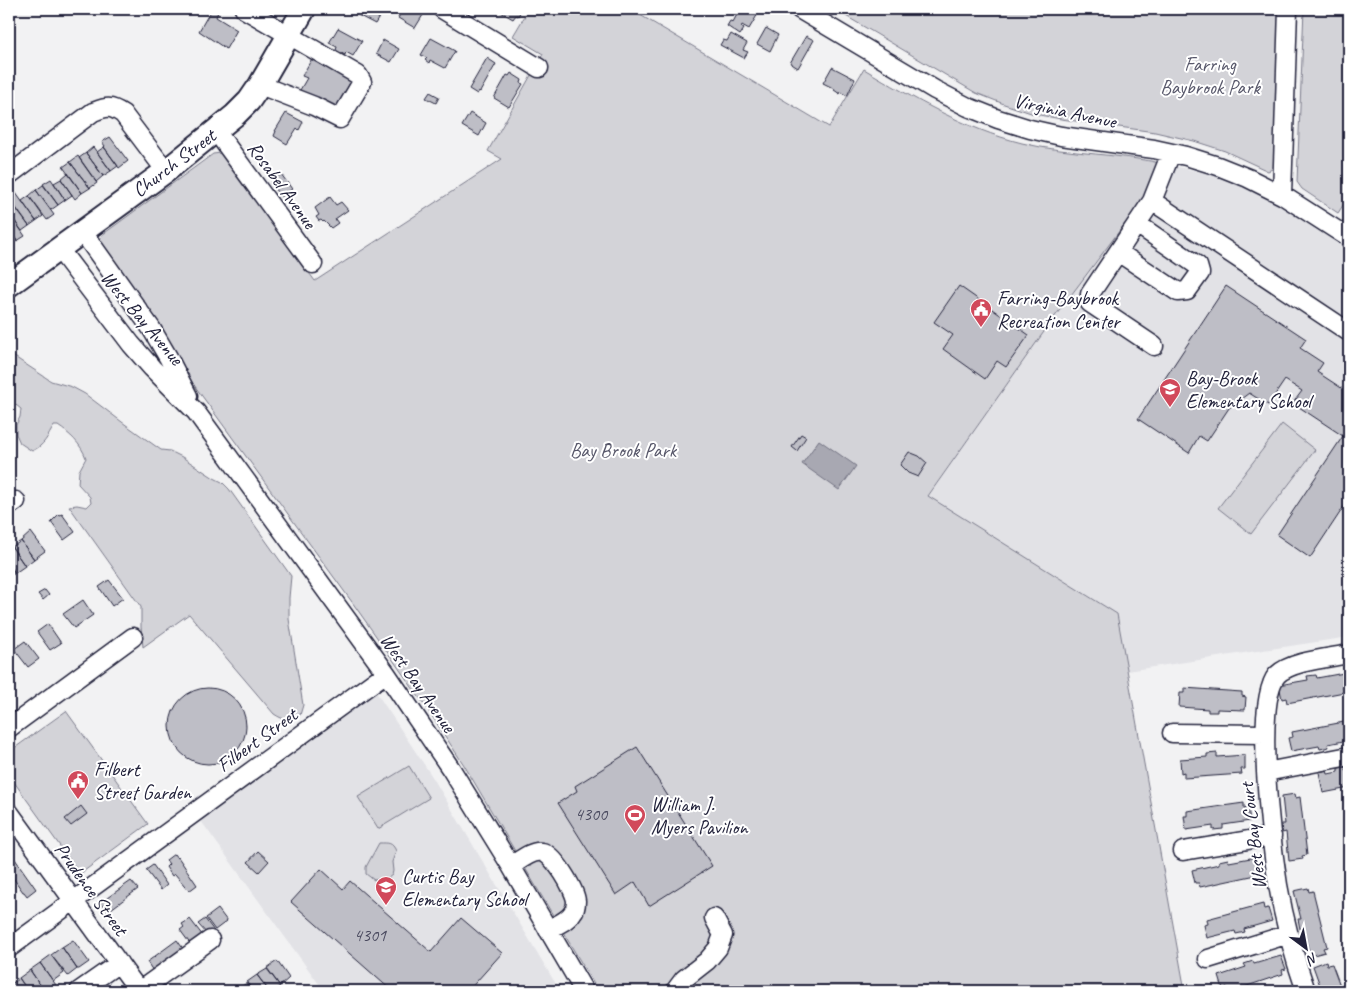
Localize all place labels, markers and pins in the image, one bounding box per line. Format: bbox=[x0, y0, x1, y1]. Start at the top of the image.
place label: Farring-Baybrook Recreation Center bbox=[997, 286, 1121, 334]
public building icon: Farring-Baybrook Recreation Center bbox=[969, 297, 993, 328]
place label: Bay-Brook Elementary School bbox=[1186, 366, 1314, 414]
school or university icon: Bay-Brook Elementary School bbox=[1158, 377, 1182, 408]
place label: Filbert Street Garden bbox=[94, 757, 192, 805]
public building icon: Filbert Street Garden bbox=[66, 769, 90, 800]
place label: William J. Myers Pavilion bbox=[651, 792, 748, 840]
sports icon: William J. Myers Pavilion bbox=[623, 803, 647, 834]
place label: Curtis Bay Elementary School bbox=[402, 864, 530, 912]
school or university icon: Curtis Bay Elementary School bbox=[374, 875, 398, 906]

